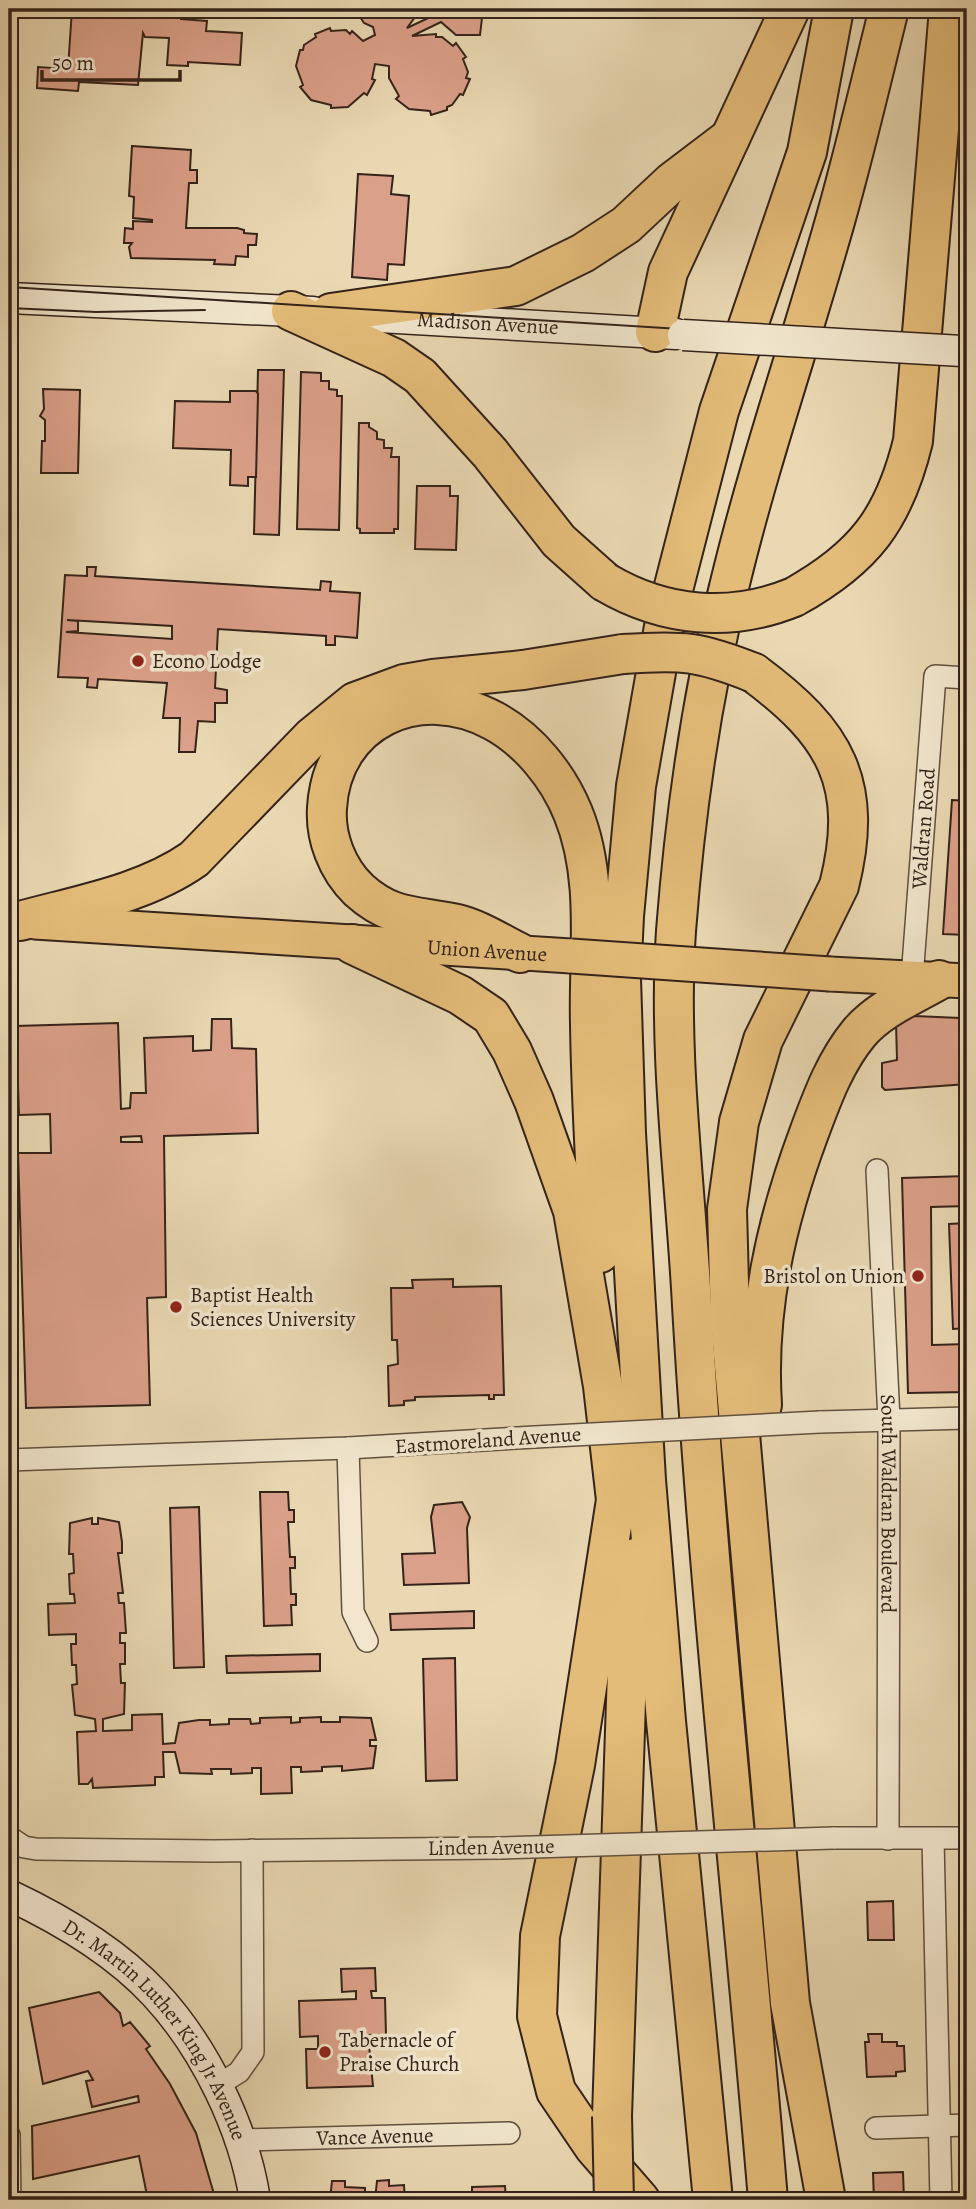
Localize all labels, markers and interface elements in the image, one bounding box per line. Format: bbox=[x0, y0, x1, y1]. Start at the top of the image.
scale bar bbox=[42, 38, 180, 82]
text: 50 m bbox=[52, 49, 94, 77]
street label: Madison Avenue bbox=[416, 305, 559, 341]
place label: Econo Lodge bbox=[152, 647, 261, 675]
marker: Econo Lodge bbox=[130, 653, 146, 669]
street label: Waldran Road bbox=[905, 766, 942, 891]
street label: Union Avenue bbox=[426, 933, 548, 968]
place label: Bristol on Union bbox=[763, 1262, 904, 1290]
marker: Bristol on Union bbox=[910, 1268, 926, 1284]
place label: Baptist Health Sciences University bbox=[190, 1281, 356, 1333]
marker: Baptist Health Sciences University bbox=[168, 1299, 184, 1315]
street label: South Waldran Boulevard bbox=[874, 1394, 903, 1614]
street label: Eastmoreland Avenue bbox=[394, 1420, 582, 1460]
street label: Linden Avenue bbox=[427, 1832, 555, 1862]
street label: Dr. Martin Luther King Jr Avenue bbox=[58, 1912, 253, 2144]
place label: Tabernacle of Praise Church bbox=[339, 2026, 460, 2078]
marker: Tabernacle of Praise Church bbox=[317, 2044, 333, 2060]
street label: Vance Avenue bbox=[315, 2121, 434, 2152]

